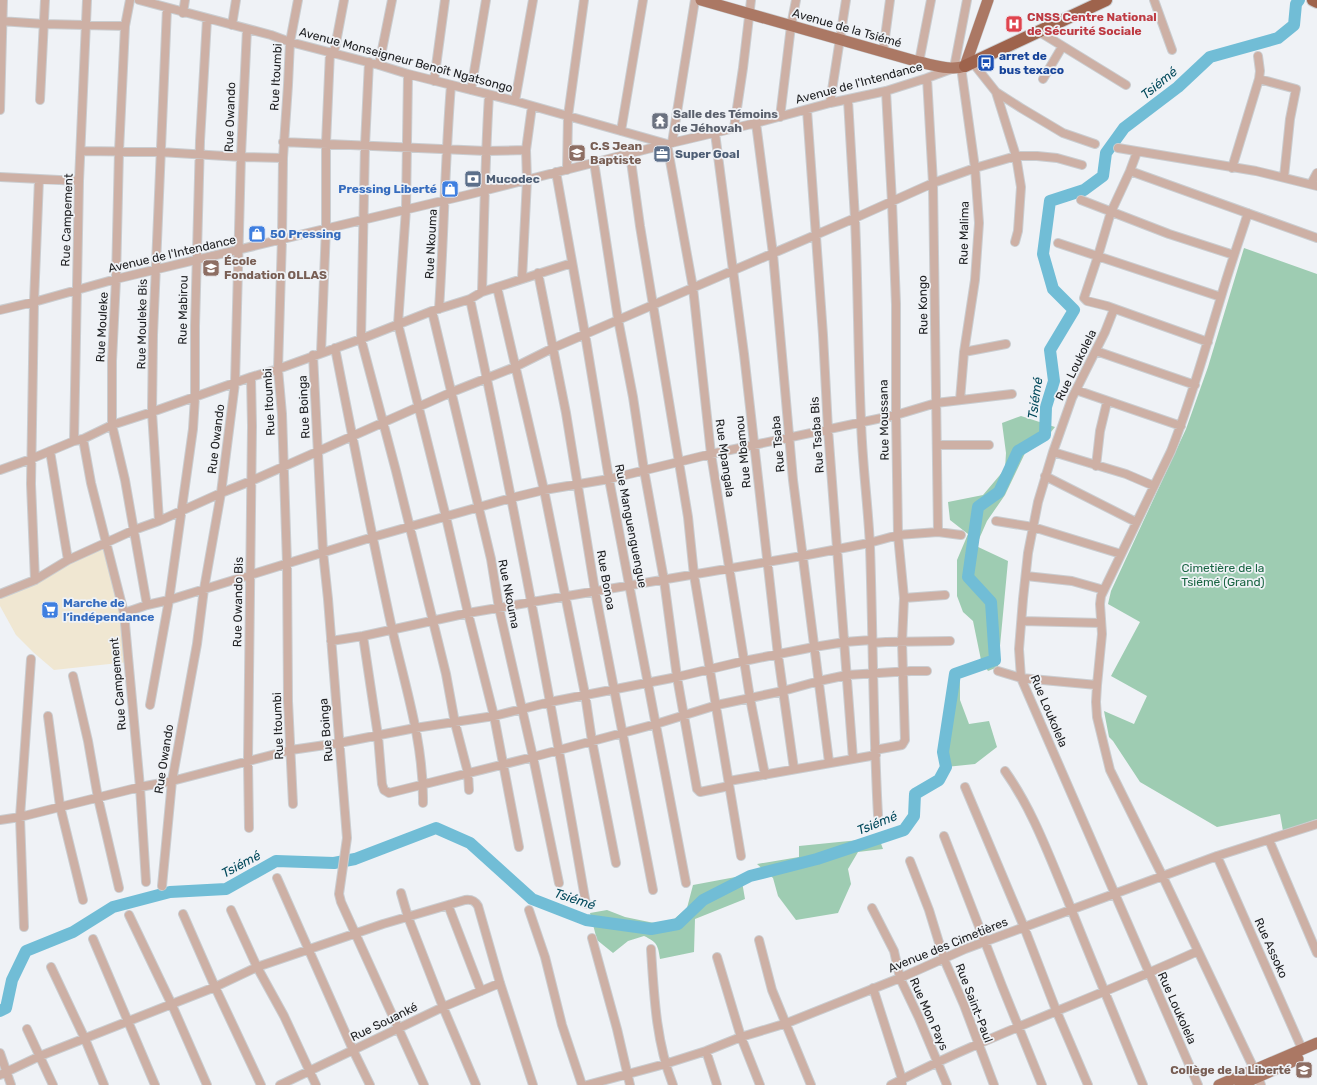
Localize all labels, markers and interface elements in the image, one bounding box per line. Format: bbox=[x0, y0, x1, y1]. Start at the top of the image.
street label: Avenue de la Tsiémé bbox=[791, 6, 903, 50]
place label: CNSS Centre National de Sécurité Sociale bbox=[1027, 10, 1157, 38]
hospital icon: CNSS Centre National de Sécurité Sociale bbox=[1004, 14, 1024, 34]
street label: Avenue Monseigneur Benoît Ngatsongo bbox=[298, 25, 514, 95]
street label: Rue Itoumbi bbox=[267, 43, 285, 111]
place label: arret de bus texaco bbox=[999, 49, 1064, 77]
bus stop icon: arret de bus texaco bbox=[976, 53, 996, 73]
street label: Avenue de l'Intendance bbox=[794, 59, 924, 107]
water label: Tsiémé bbox=[1138, 64, 1180, 102]
street label: Rue Owando bbox=[222, 82, 238, 152]
place label: Salle des Témoins de Jéhovah bbox=[673, 107, 778, 135]
temple icon: Salle des Témoins de Jéhovah bbox=[650, 111, 670, 131]
place label: C.S Jean Baptiste bbox=[590, 139, 642, 167]
school or university icon: C.S Jean Baptiste bbox=[567, 143, 587, 163]
office icon: Super Goal bbox=[652, 144, 672, 164]
place label: Super Goal bbox=[675, 147, 740, 161]
bank icon: Mucodec bbox=[463, 169, 483, 189]
place label: Mucodec bbox=[486, 172, 540, 186]
street label: Rue Campement bbox=[58, 173, 76, 267]
shop icon: Pressing Liberté bbox=[440, 179, 460, 199]
place label: Pressing Liberté bbox=[338, 182, 437, 196]
street label: Rue Malima bbox=[956, 201, 972, 265]
street label: Rue Nkouma bbox=[422, 208, 440, 280]
shop icon: 50 Pressing bbox=[247, 224, 267, 244]
place label: 50 Pressing bbox=[270, 227, 341, 241]
street label: Avenue de l'Intendance bbox=[107, 232, 238, 276]
place label: École Fondation OLLAS bbox=[224, 254, 327, 282]
school or university icon: École Fondation OLLAS bbox=[201, 258, 221, 278]
street label: Rue Mabirou bbox=[175, 275, 191, 345]
street label: Rue Kongo bbox=[915, 275, 931, 335]
street label: Rue Mouleke Bis bbox=[134, 279, 150, 369]
street label: Rue Mouleke bbox=[93, 291, 111, 363]
street label: Rue Loukolela bbox=[1053, 327, 1099, 403]
street label: Rue Itoumbi bbox=[260, 368, 278, 436]
street label: Rue Boinga bbox=[295, 375, 313, 439]
water label: Tsiémé bbox=[1025, 376, 1045, 420]
street label: Rue Moussana bbox=[876, 379, 892, 461]
street label: Rue Tsaba Bis bbox=[807, 396, 827, 474]
street label: Rue Owando bbox=[205, 403, 227, 475]
street label: Rue Mbamou bbox=[732, 415, 754, 489]
street label: Rue Tsaba bbox=[769, 415, 787, 473]
street label: Rue Mpangala bbox=[713, 418, 737, 498]
street label: Rue Manguenguengue bbox=[612, 463, 650, 589]
street label: Rue Bonoa bbox=[594, 549, 618, 611]
street label: Rue Owando Bis bbox=[230, 557, 246, 647]
street label: Rue Nkouma bbox=[495, 558, 523, 630]
park label: Cimetière de la Tsiémé (Grand) bbox=[1181, 561, 1265, 589]
place label: Marche de l’indépendance bbox=[63, 596, 154, 624]
supermarket icon: Marche de l’indépendance bbox=[40, 600, 60, 620]
street label: Rue Campement bbox=[107, 637, 129, 731]
street label: Rue Loukolela bbox=[1027, 673, 1071, 749]
street label: Rue Itoumbi bbox=[270, 692, 286, 760]
street label: Rue Boinga bbox=[316, 698, 336, 762]
street label: Rue Owando bbox=[152, 723, 176, 795]
water label: Tsiémé bbox=[855, 808, 899, 838]
water label: Tsiémé bbox=[219, 847, 263, 881]
water label: Tsiémé bbox=[553, 885, 597, 913]
street label: Avenue des Cimetières bbox=[886, 915, 1010, 975]
street label: Rue Assoko bbox=[1252, 916, 1291, 980]
street label: Rue Saint-Paul bbox=[952, 961, 996, 1045]
street label: Rue Loukolela bbox=[1155, 970, 1199, 1046]
street label: Rue Mon Pays bbox=[907, 976, 951, 1052]
street label: Rue Souanké bbox=[348, 1000, 420, 1044]
school or university icon: Collège de la Liberté bbox=[1294, 1060, 1314, 1080]
place label: Collège de la Liberté bbox=[1170, 1063, 1291, 1077]

